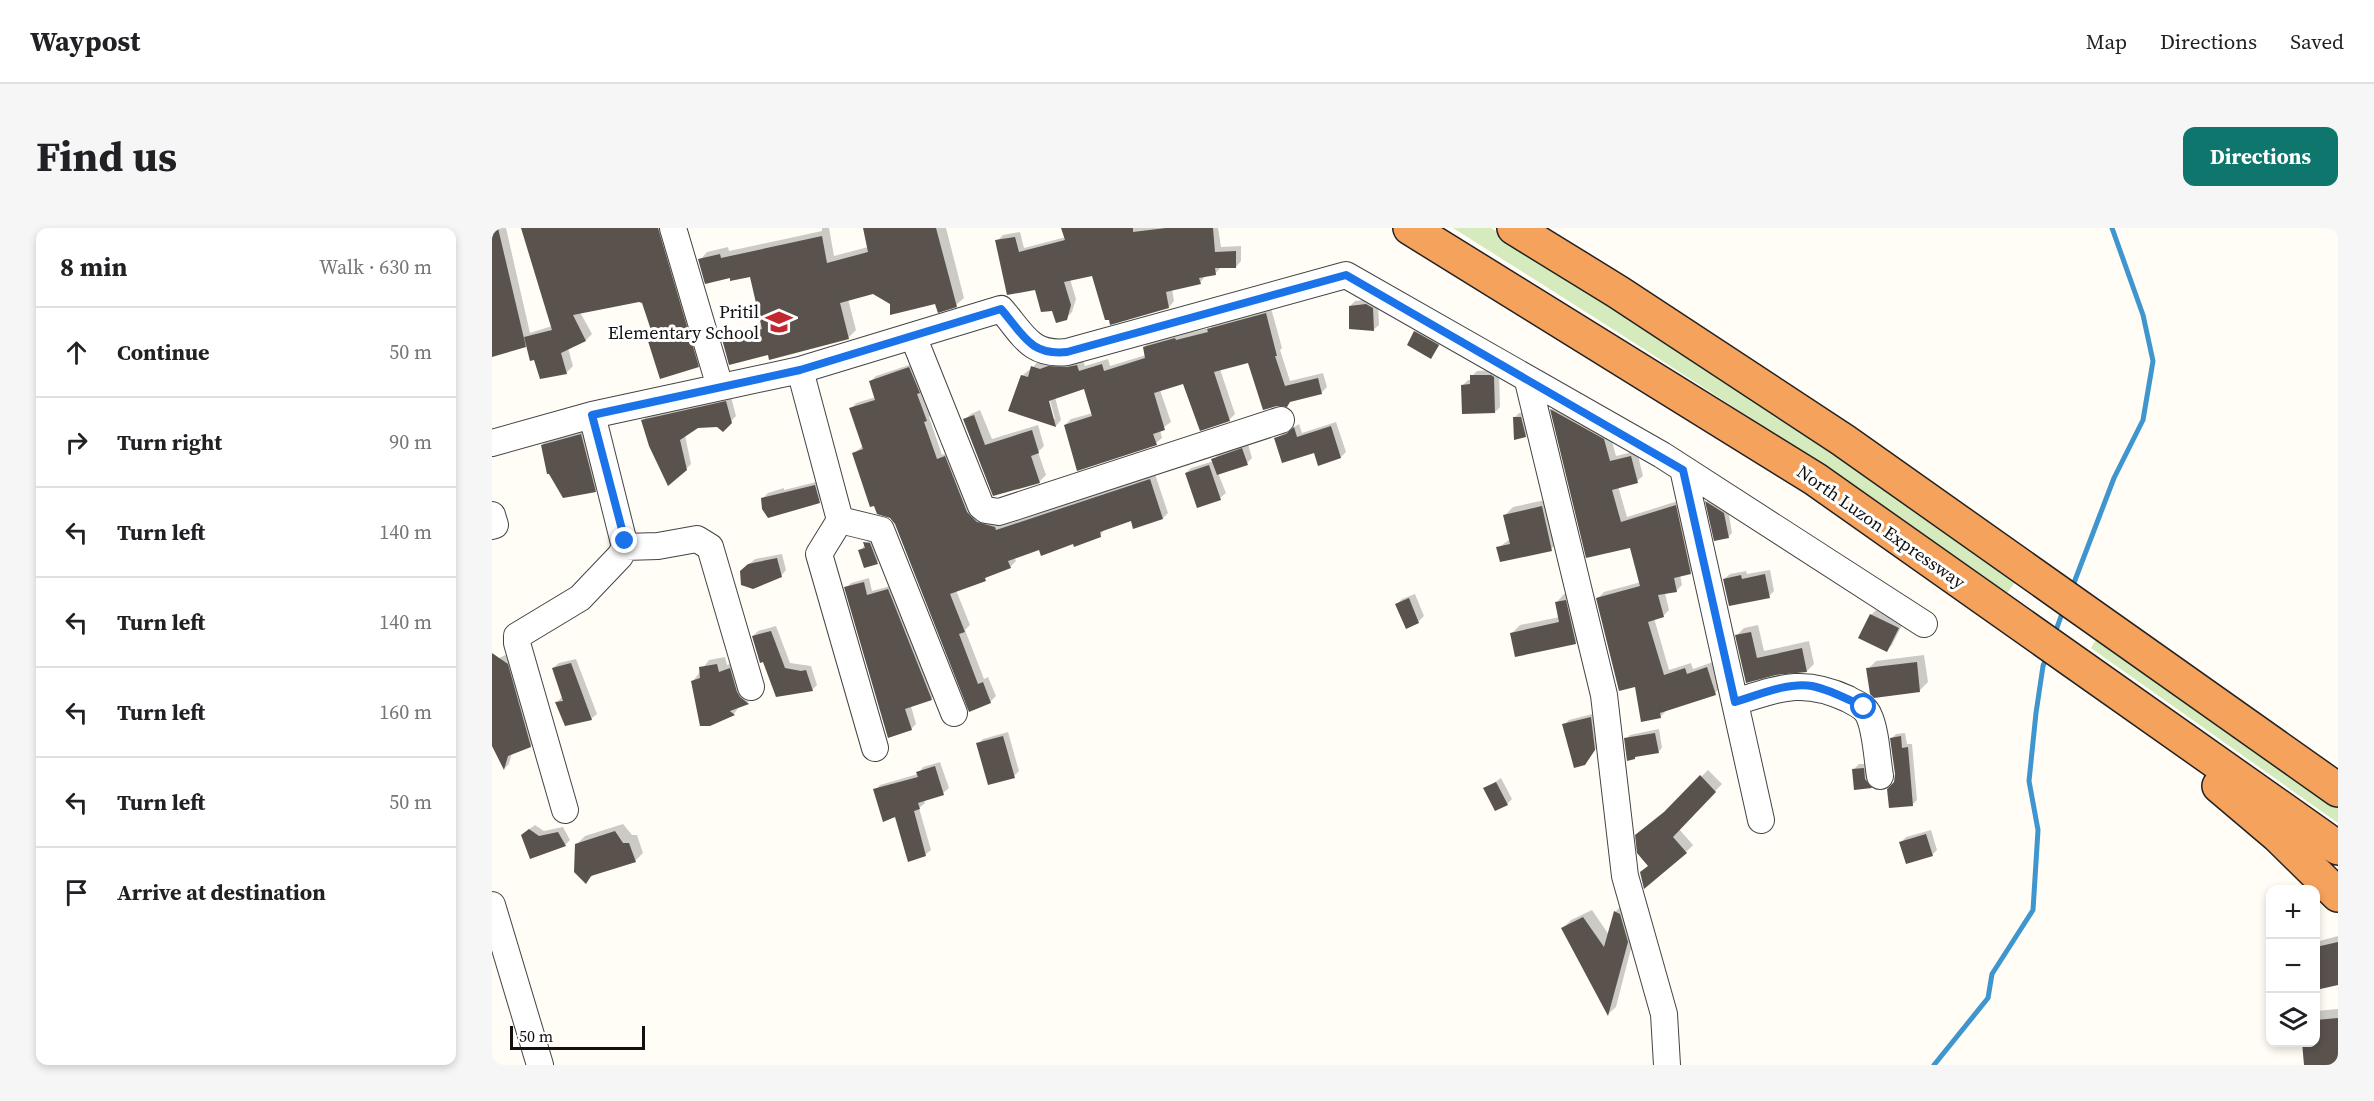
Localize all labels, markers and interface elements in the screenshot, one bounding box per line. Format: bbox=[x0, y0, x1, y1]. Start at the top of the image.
text: Waypost bbox=[30, 22, 140, 60]
text: Map bbox=[2086, 27, 2127, 56]
text: Directions bbox=[2160, 27, 2257, 56]
text: Saved bbox=[2290, 27, 2344, 56]
text: Find us bbox=[36, 127, 177, 185]
button: Directions bbox=[2183, 127, 2338, 186]
text: 8 min bbox=[60, 249, 127, 285]
text: Walk · 630 m bbox=[319, 253, 432, 281]
place label: Pritil Elementary School bbox=[608, 299, 759, 345]
school or university icon: Pritil Elementary School bbox=[764, 307, 794, 337]
icon: ahead bbox=[60, 336, 93, 369]
text: Continue bbox=[117, 337, 210, 367]
text: 50 m bbox=[389, 338, 432, 366]
icon: right bbox=[60, 426, 93, 459]
text: Turn right bbox=[117, 427, 222, 457]
text: 90 m bbox=[389, 428, 432, 456]
street label: North Luzon Expressway bbox=[1792, 459, 1971, 595]
icon: left bbox=[60, 516, 93, 549]
text: Turn left bbox=[117, 517, 205, 547]
text: 140 m bbox=[379, 518, 432, 546]
route end bbox=[611, 527, 637, 553]
icon: left bbox=[60, 606, 93, 639]
text: Turn left bbox=[117, 607, 205, 637]
text: 140 m bbox=[379, 608, 432, 636]
route start bbox=[1850, 693, 1876, 719]
icon: left bbox=[60, 696, 93, 729]
text: Turn left bbox=[117, 697, 205, 727]
text: 160 m bbox=[379, 698, 432, 726]
icon: left bbox=[60, 786, 93, 819]
text: Turn left bbox=[117, 787, 205, 817]
text: 50 m bbox=[389, 788, 432, 816]
icon: arrive bbox=[60, 876, 93, 909]
text: Arrive at destination bbox=[117, 877, 326, 907]
map controls bbox=[2266, 885, 2320, 1047]
button: + bbox=[2266, 885, 2320, 939]
button: − bbox=[2266, 939, 2320, 993]
button: layers bbox=[2266, 993, 2320, 1047]
scale bar bbox=[510, 1023, 645, 1050]
text: 50 m bbox=[519, 1025, 553, 1047]

